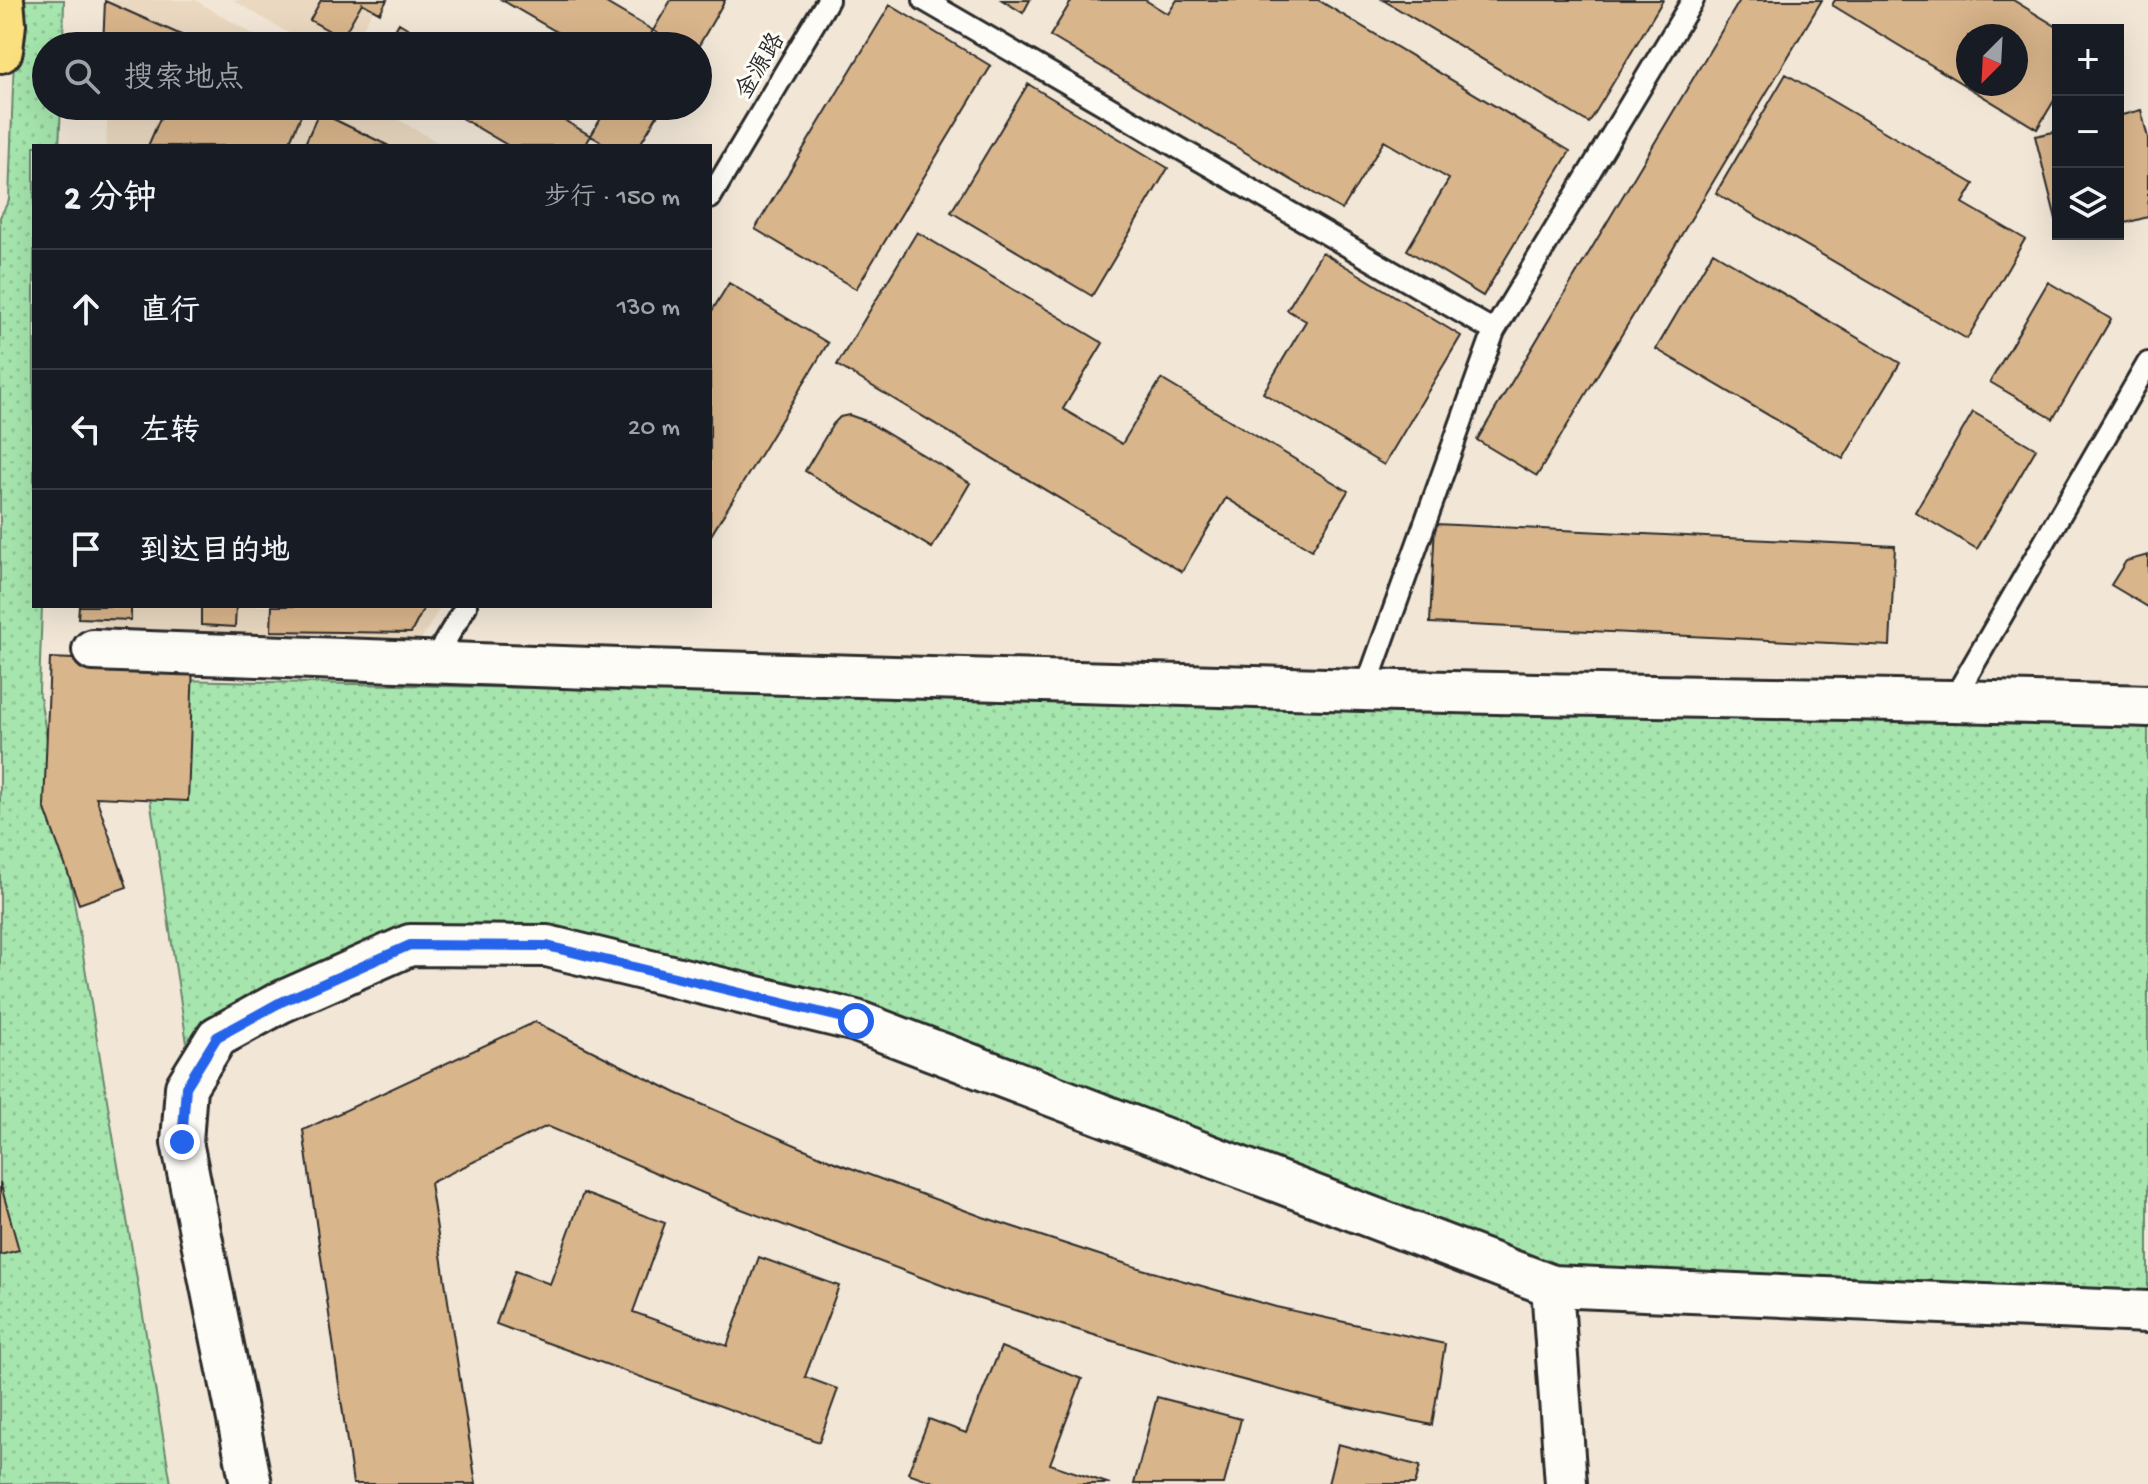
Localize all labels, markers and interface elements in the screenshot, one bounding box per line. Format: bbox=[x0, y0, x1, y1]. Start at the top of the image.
north arrow bbox=[1956, 24, 2028, 96]
map controls bbox=[2052, 24, 2124, 240]
button: + bbox=[2052, 24, 2124, 96]
street label: 金源路 bbox=[729, 27, 793, 105]
search box bbox=[32, 32, 712, 120]
icon: search bbox=[60, 54, 104, 98]
text: 搜索地点 bbox=[124, 63, 244, 98]
button: − bbox=[2052, 96, 2124, 168]
button: layers bbox=[2052, 168, 2124, 240]
text: 2 分钟 bbox=[64, 181, 157, 221]
text: 步行 · 150 m bbox=[544, 184, 680, 215]
icon: ahead bbox=[64, 287, 108, 331]
text: 130 m bbox=[617, 294, 680, 325]
text: 直行 bbox=[140, 296, 200, 331]
icon: left bbox=[64, 407, 108, 451]
text: 20 m bbox=[628, 414, 680, 445]
text: 左转 bbox=[140, 416, 200, 451]
icon: arrive bbox=[64, 527, 108, 571]
text: 到达目的地 bbox=[140, 536, 290, 571]
route start bbox=[838, 1003, 874, 1039]
route end bbox=[164, 1124, 200, 1160]

